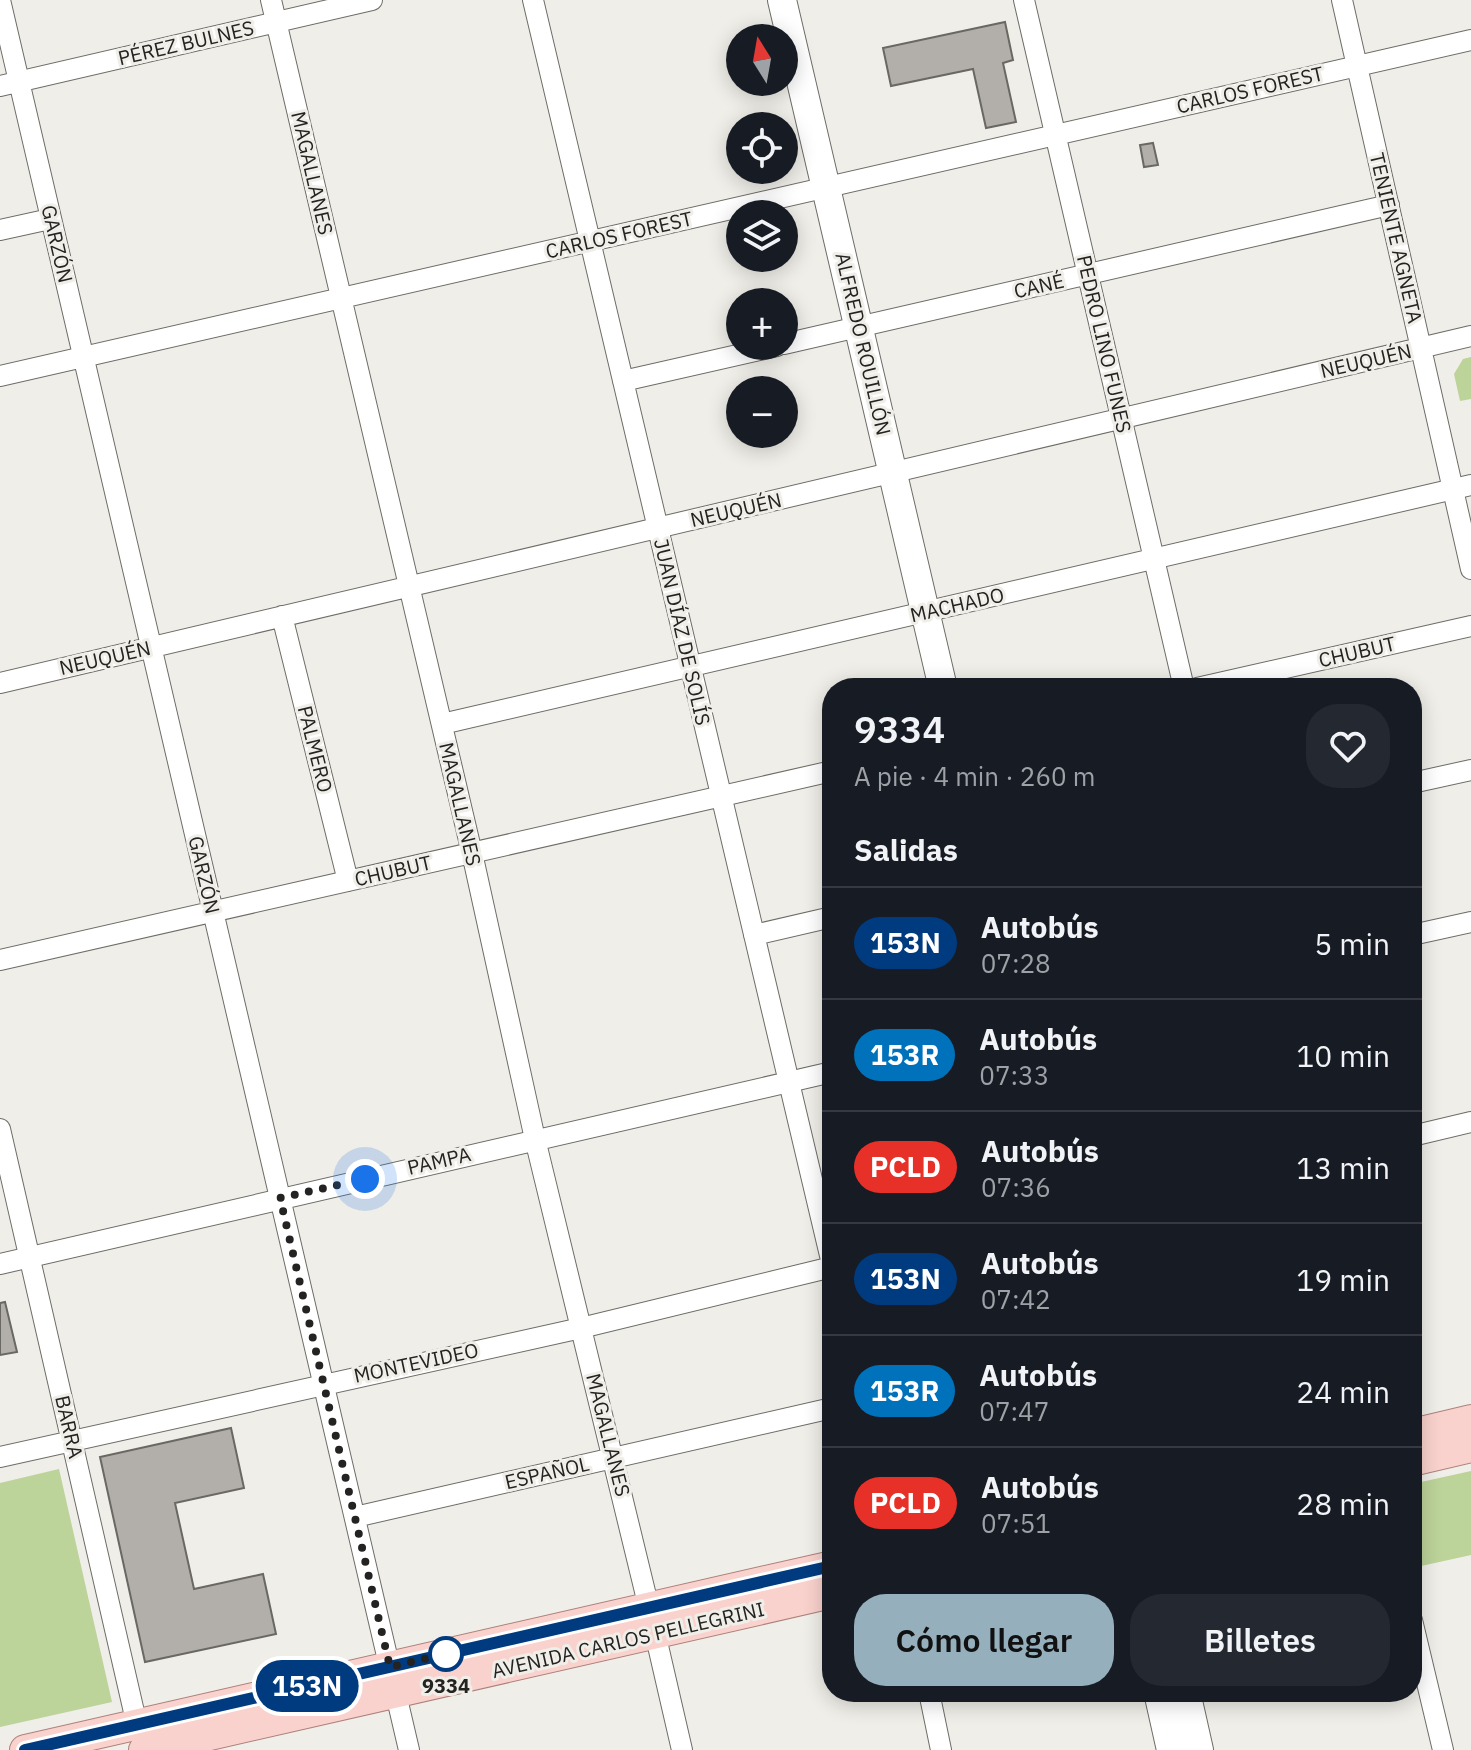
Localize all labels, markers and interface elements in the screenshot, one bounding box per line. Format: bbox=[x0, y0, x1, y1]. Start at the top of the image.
street label: PÉREZ BULNES bbox=[115, 14, 256, 71]
north arrow bbox=[726, 24, 798, 96]
map controls bbox=[726, 24, 798, 448]
street label: CARLOS FOREST bbox=[1174, 59, 1326, 120]
street label: MAGALLANES bbox=[285, 108, 340, 237]
button: locate bbox=[726, 112, 798, 184]
street label: TENIENTE AGNETA bbox=[1364, 150, 1429, 326]
button: layers bbox=[726, 200, 798, 272]
street label: GARZÓN bbox=[35, 202, 80, 285]
street label: CARLOS FOREST bbox=[543, 204, 695, 265]
street label: ALFREDO ROUILLÓN bbox=[829, 250, 898, 438]
street label: PEDRO LINO FUNES bbox=[1071, 252, 1138, 436]
street label: CANÉ bbox=[1011, 267, 1067, 304]
button: + bbox=[726, 288, 798, 360]
street label: NEUQUÉN bbox=[1318, 337, 1414, 384]
button: − bbox=[726, 376, 798, 448]
street label: NEUQUÉN bbox=[688, 486, 784, 533]
street label: JUAN DÍAZ DE SOLÍS bbox=[648, 536, 717, 728]
street label: MACHADO bbox=[907, 581, 1007, 628]
street label: CHUBUT bbox=[1316, 630, 1398, 673]
street label: NEUQUÉN bbox=[57, 634, 153, 681]
street label: PALMERO bbox=[292, 703, 339, 795]
text: 9334 bbox=[854, 704, 945, 753]
button: heart bbox=[1306, 704, 1390, 788]
street label: MAGALLANES bbox=[433, 739, 488, 868]
text: A pie · 4 min · 260 m bbox=[854, 759, 1096, 793]
text: Salidas bbox=[854, 830, 958, 869]
street label: GARZÓN bbox=[182, 833, 227, 916]
street label: CHUBUT bbox=[352, 849, 434, 892]
text: Autobús bbox=[981, 907, 1099, 946]
text: 153N bbox=[870, 924, 941, 961]
text: 5 min bbox=[1314, 924, 1390, 963]
text: 07:28 bbox=[981, 946, 1051, 980]
text: Autobús bbox=[979, 1019, 1097, 1058]
text: 153R bbox=[870, 1036, 939, 1073]
text: 10 min bbox=[1296, 1036, 1390, 1075]
text: 07:33 bbox=[979, 1058, 1049, 1092]
text: Autobús bbox=[981, 1131, 1099, 1170]
street label: PAMPA bbox=[405, 1140, 473, 1181]
text: PCLD bbox=[870, 1148, 941, 1185]
text: 13 min bbox=[1296, 1148, 1390, 1187]
your location bbox=[345, 1159, 385, 1199]
text: 07:36 bbox=[981, 1170, 1051, 1204]
text: Autobús bbox=[981, 1243, 1099, 1282]
text: 153N bbox=[870, 1260, 941, 1297]
text: 19 min bbox=[1296, 1260, 1390, 1299]
text: 07:42 bbox=[981, 1282, 1051, 1316]
street label: MONTEVIDEO bbox=[351, 1336, 481, 1389]
text: Autobús bbox=[979, 1355, 1097, 1394]
street label: MAGALLANES bbox=[580, 1370, 637, 1499]
text: 153R bbox=[870, 1372, 939, 1409]
text: 24 min bbox=[1296, 1372, 1390, 1411]
street label: BARRA bbox=[49, 1393, 90, 1461]
text: 07:47 bbox=[979, 1394, 1049, 1428]
street label: ESPAÑOL bbox=[502, 1450, 592, 1495]
text: Autobús bbox=[981, 1467, 1099, 1506]
text: PCLD bbox=[870, 1484, 941, 1521]
text: 28 min bbox=[1296, 1484, 1390, 1523]
text: 07:51 bbox=[981, 1506, 1051, 1540]
button: Cómo llegar bbox=[854, 1594, 1114, 1686]
button: Billetes bbox=[1130, 1594, 1390, 1686]
street label: AVENIDA CARLOS PELLEGRINI bbox=[489, 1595, 767, 1684]
marker: 9334 bbox=[429, 1637, 463, 1671]
line badge: 153N bbox=[251, 1660, 363, 1712]
text: 153N bbox=[272, 1667, 342, 1704]
place label: 9334 bbox=[422, 1672, 470, 1699]

